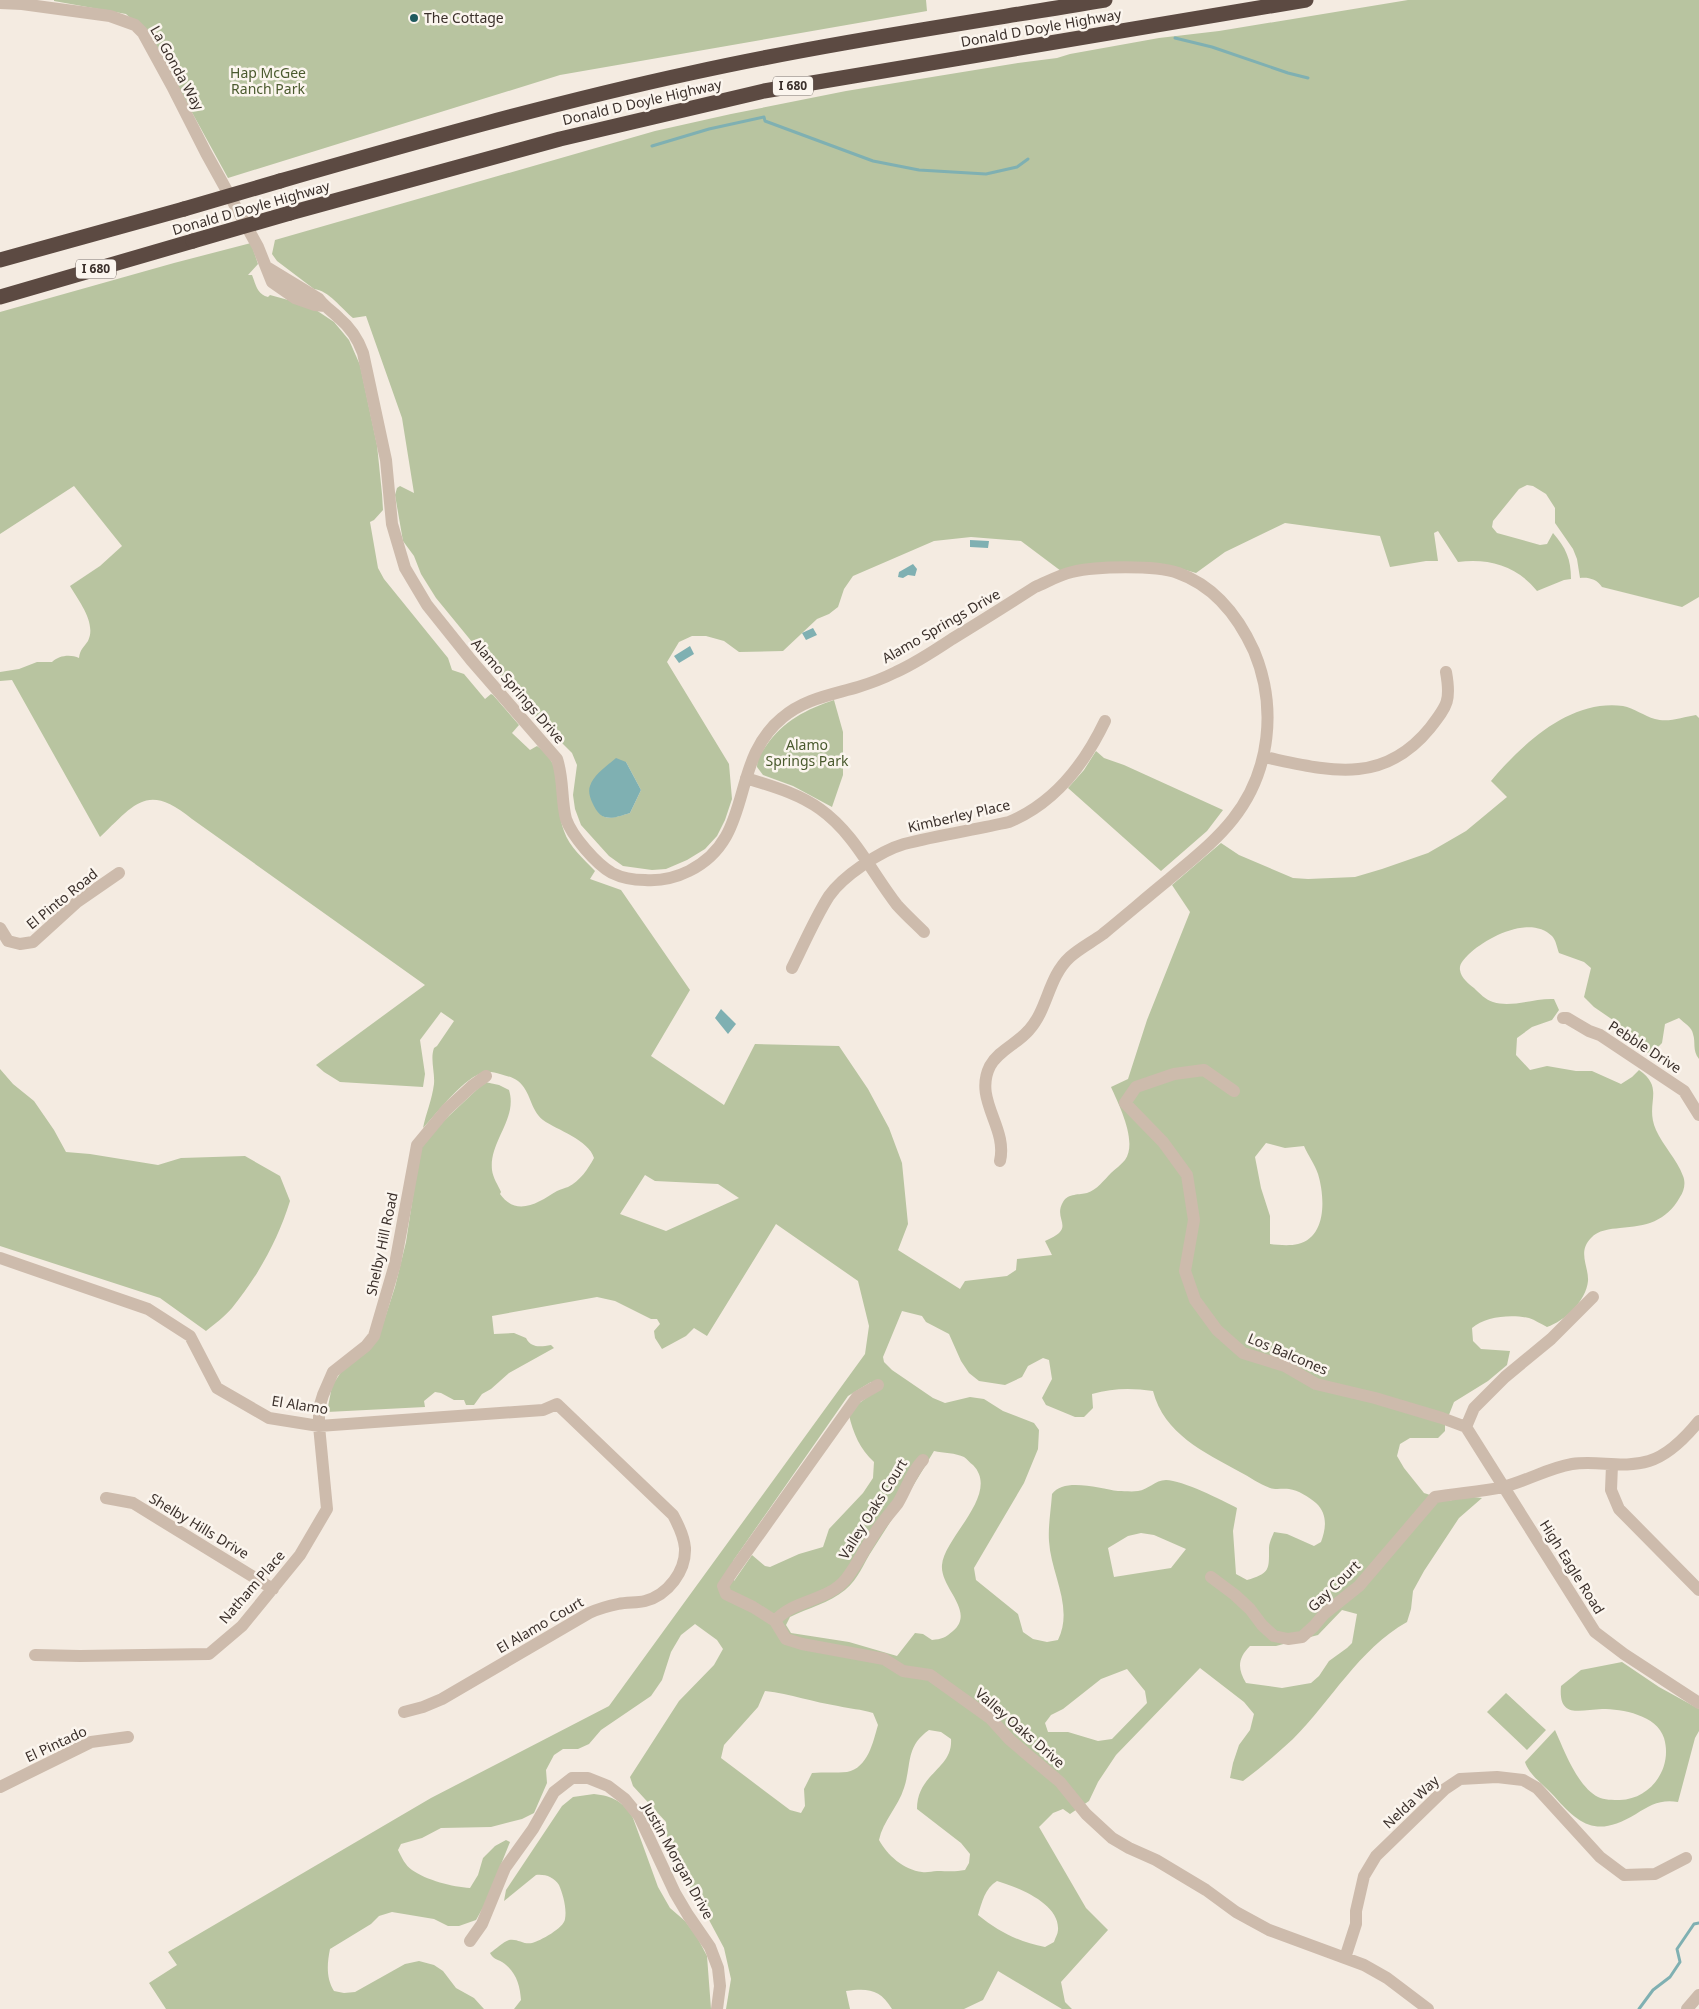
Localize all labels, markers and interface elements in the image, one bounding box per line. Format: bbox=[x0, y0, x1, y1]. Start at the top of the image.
street label: Donald D Doyle Highway bbox=[959, 4, 1124, 51]
place label: The Cottage bbox=[424, 8, 504, 27]
marker: The Cottage bbox=[408, 12, 420, 24]
street label: La Gonda Way bbox=[146, 22, 209, 114]
park label: Hap McGee Ranch Park bbox=[230, 63, 306, 98]
street label: Donald D Doyle Highway bbox=[560, 74, 724, 129]
road number: I 680 bbox=[773, 76, 813, 95]
street label: Donald D Doyle Highway bbox=[170, 176, 333, 239]
road number: I 680 bbox=[76, 260, 116, 278]
street label: Alamo Springs Drive bbox=[878, 584, 1003, 667]
street label: Alamo Springs Drive bbox=[467, 634, 569, 747]
park label: Alamo Springs Park bbox=[766, 735, 849, 770]
street label: Kimberley Place bbox=[906, 795, 1012, 836]
street label: El Pinto Road bbox=[22, 864, 101, 933]
street label: Pebble Drive bbox=[1605, 1016, 1685, 1077]
street label: Shelby Hill Road bbox=[361, 1190, 402, 1297]
street label: Los Balcones bbox=[1245, 1328, 1331, 1379]
street label: El Alamo bbox=[270, 1391, 330, 1418]
street label: Valley Oaks Court bbox=[834, 1455, 911, 1563]
street label: Shelby Hills Drive bbox=[146, 1488, 253, 1563]
street label: High Eagle Road bbox=[1536, 1516, 1609, 1618]
street label: Natham Place bbox=[214, 1546, 289, 1627]
street label: Gay Court bbox=[1303, 1556, 1364, 1615]
street label: El Alamo Court bbox=[493, 1592, 587, 1657]
street label: Valley Oaks Drive bbox=[972, 1683, 1069, 1772]
street label: El Pintado bbox=[22, 1721, 90, 1766]
street label: Nelda Way bbox=[1379, 1770, 1443, 1832]
street label: Justin Morgan Drive bbox=[638, 1797, 718, 1922]

